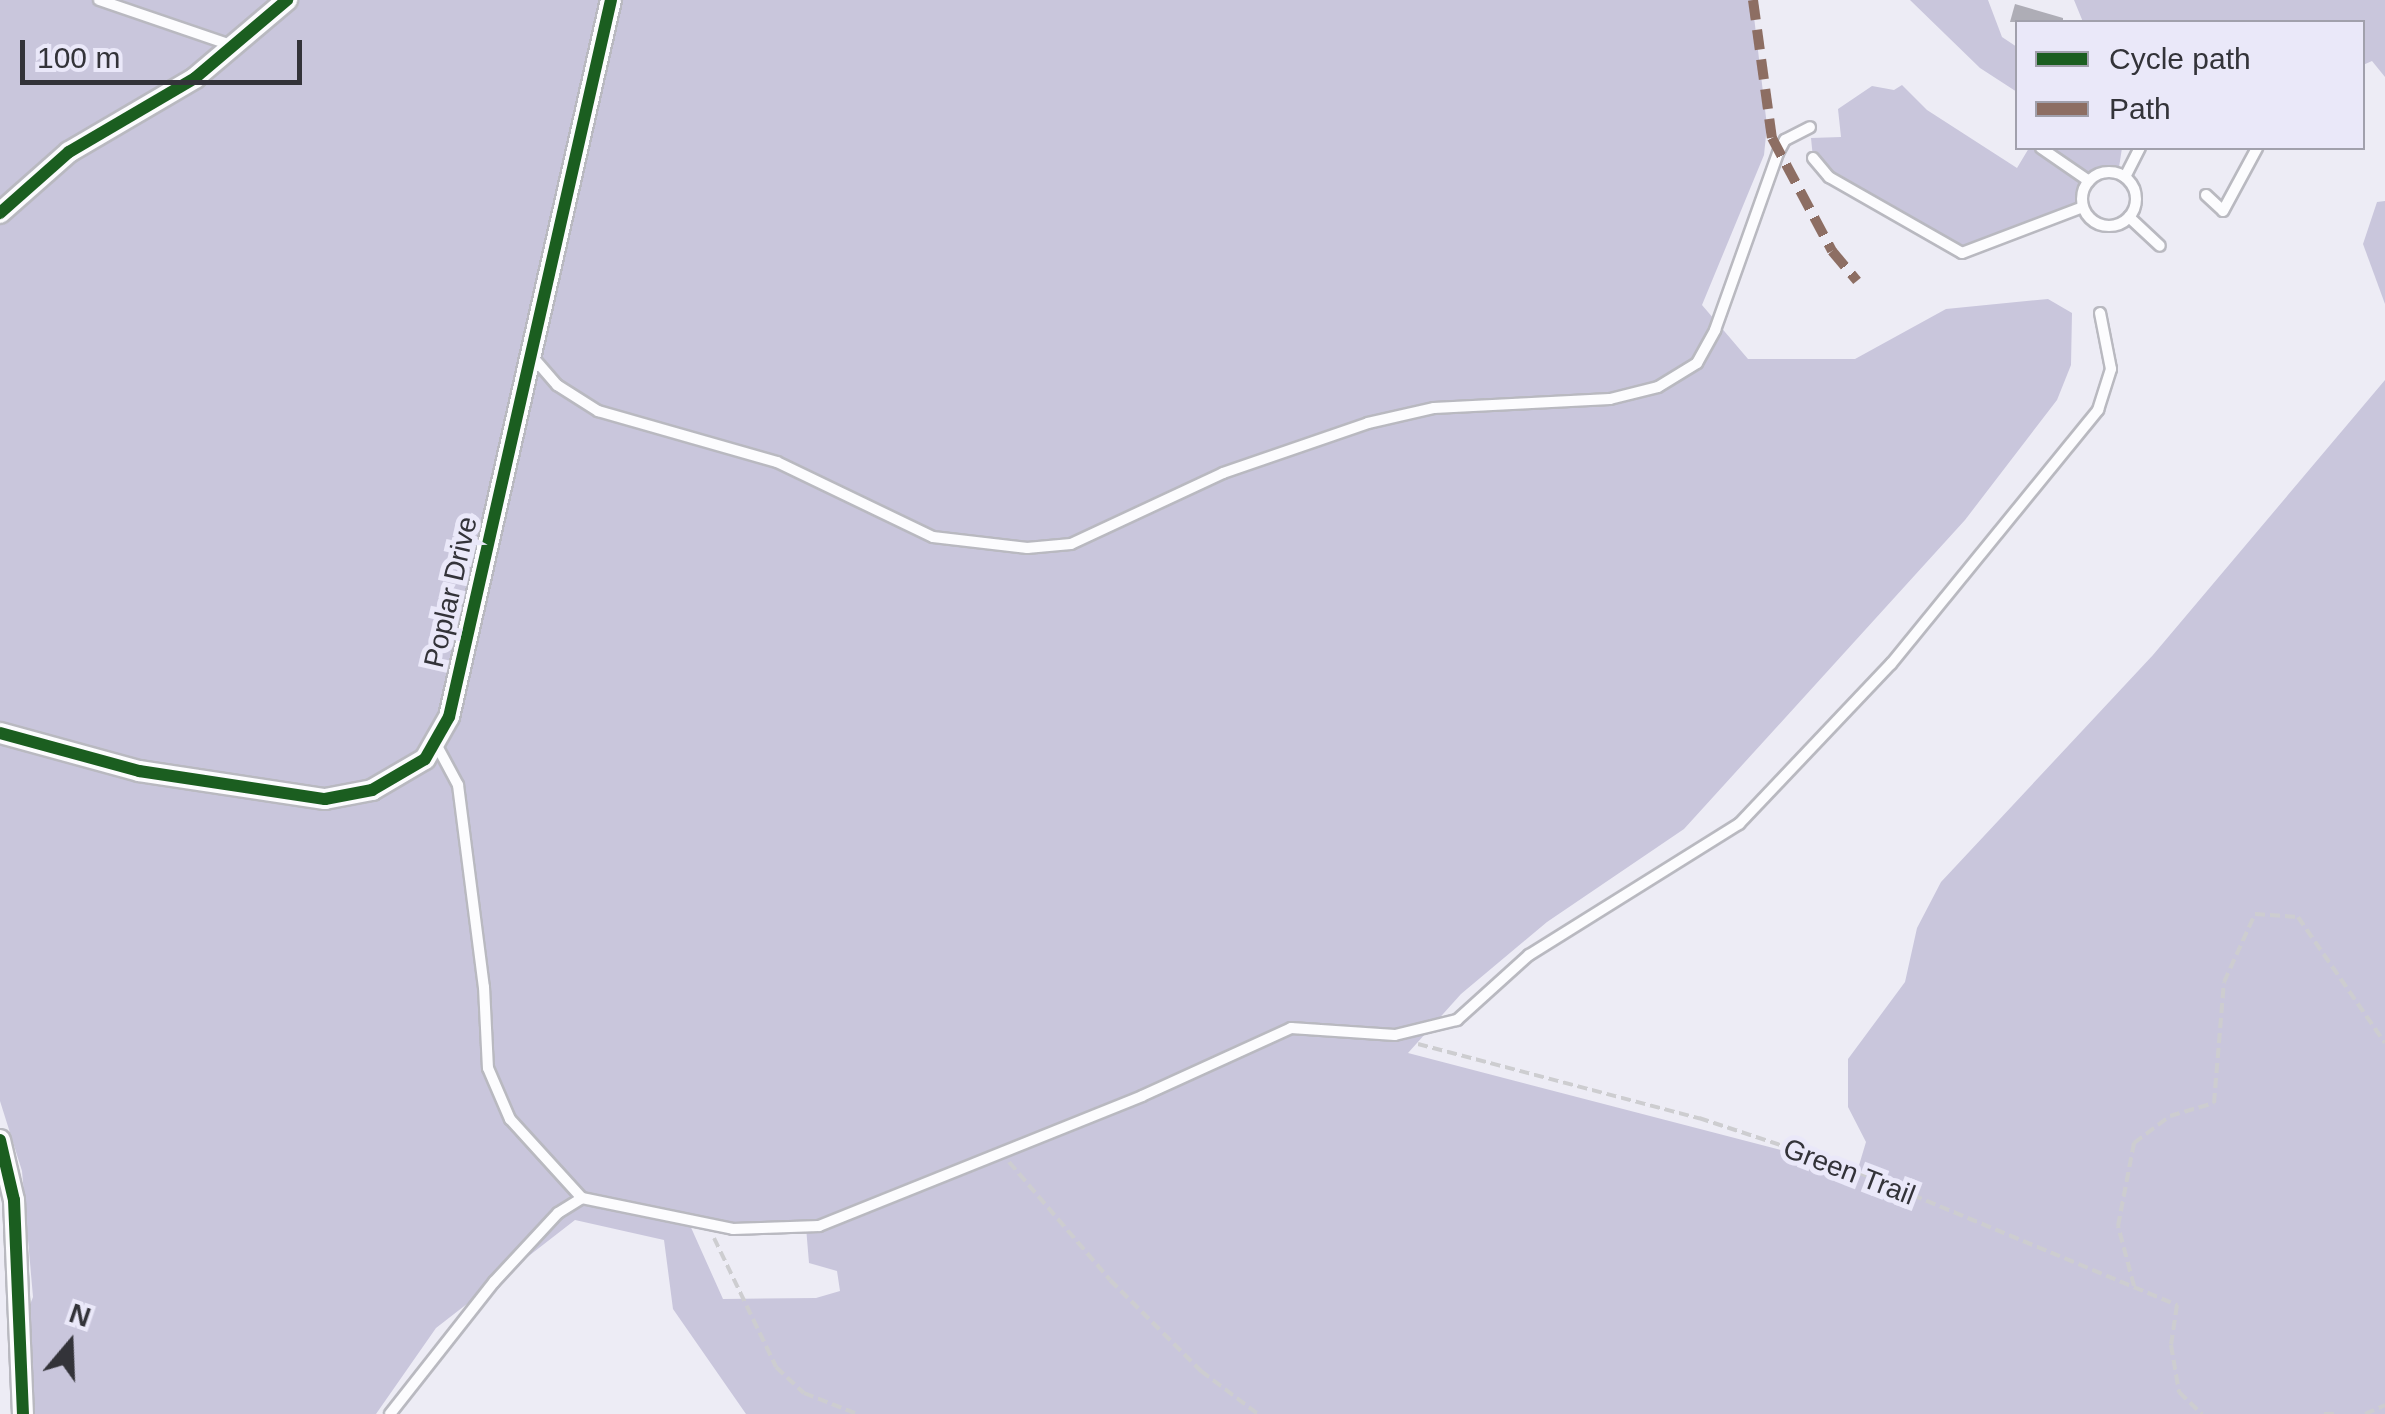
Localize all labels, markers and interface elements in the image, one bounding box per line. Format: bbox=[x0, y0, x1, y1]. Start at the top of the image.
scale bar bbox=[25, 20, 308, 82]
legend bbox=[2015, 20, 2365, 150]
text: 100 m bbox=[37, 41, 120, 74]
text: Cycle path bbox=[2109, 42, 2251, 75]
text: Path bbox=[2109, 92, 2171, 125]
street label: Poplar Drive bbox=[417, 513, 485, 671]
street label: Green Trail bbox=[1778, 1131, 1920, 1213]
north arrow bbox=[20, 1294, 120, 1394]
text: N bbox=[65, 1297, 95, 1333]

